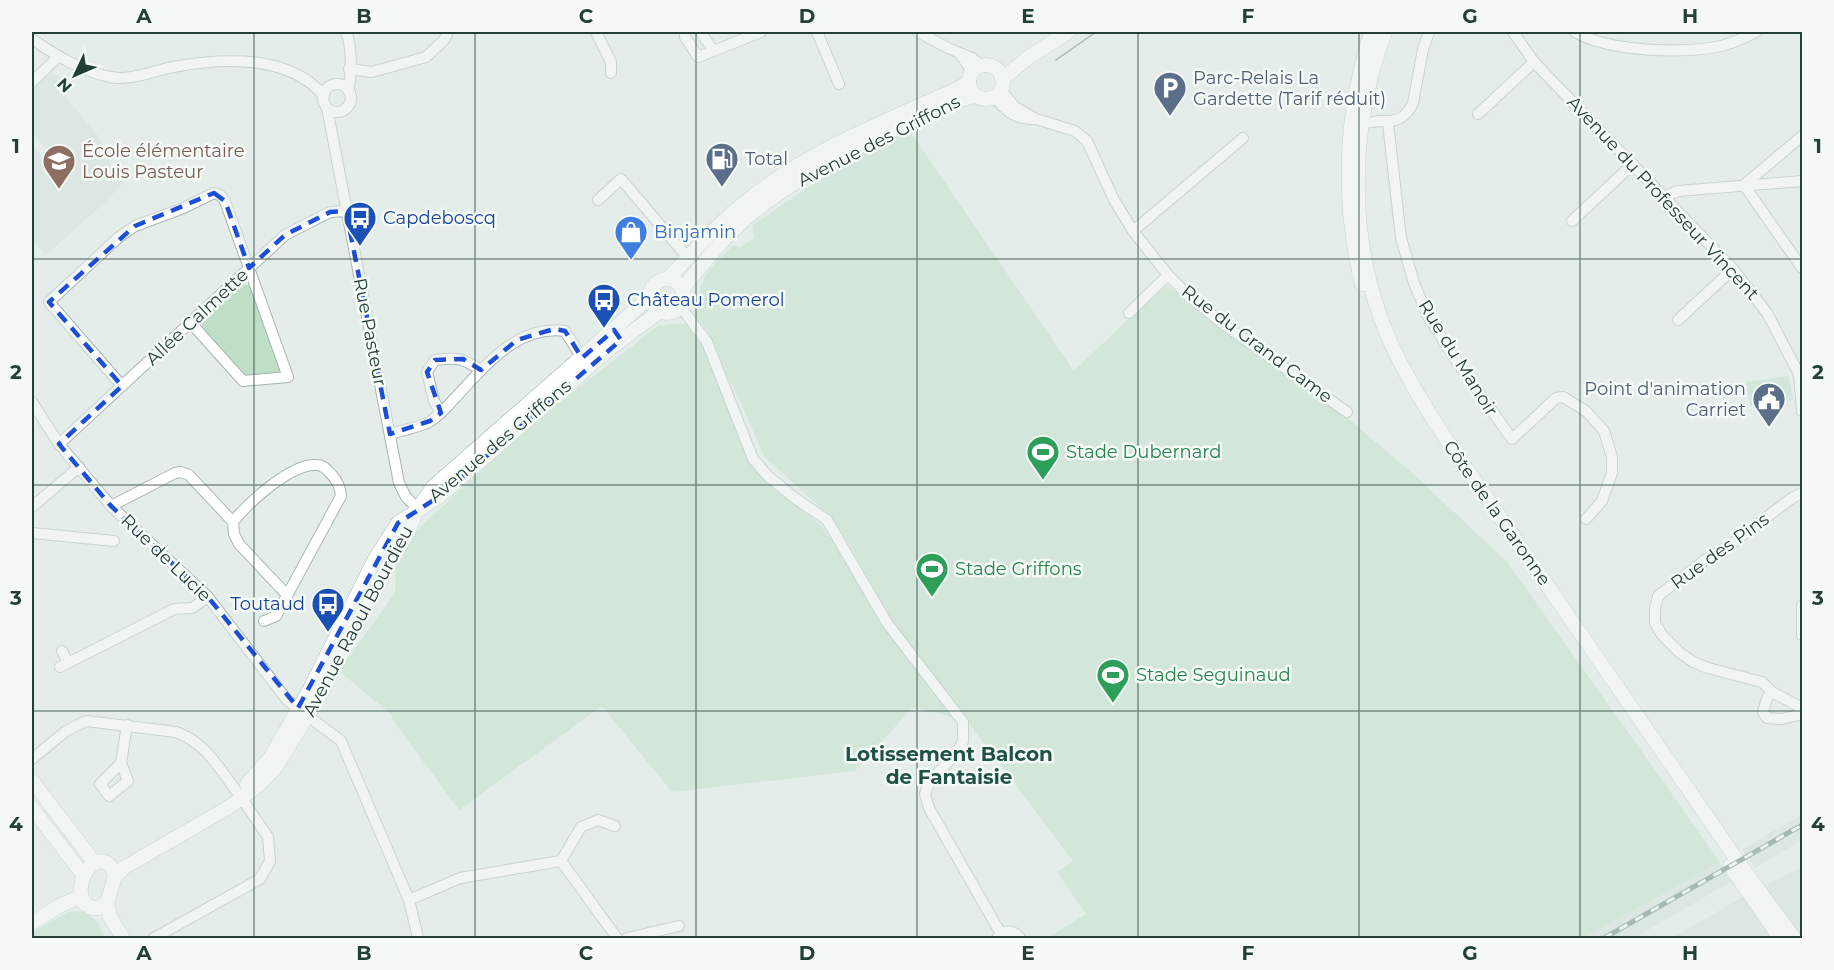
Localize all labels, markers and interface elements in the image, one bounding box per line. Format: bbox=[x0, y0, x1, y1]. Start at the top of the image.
text: A bbox=[135, 4, 152, 28]
text: B bbox=[356, 4, 372, 28]
text: C bbox=[579, 4, 594, 28]
text: D bbox=[799, 4, 815, 28]
text: E bbox=[1021, 4, 1035, 28]
text: F bbox=[1242, 4, 1255, 28]
text: G bbox=[1462, 4, 1478, 28]
text: H bbox=[1682, 4, 1698, 28]
north arrow bbox=[45, 45, 105, 105]
place label: Parc-Relais La Gardette (Tarif réduit) bbox=[1193, 67, 1386, 110]
parking icon: Parc-Relais La Gardette (Tarif réduit) bbox=[1152, 70, 1188, 117]
text: N bbox=[53, 74, 76, 96]
street label: Avenue des Griffons bbox=[794, 90, 964, 192]
street label: Avenue du Professeur Vincent bbox=[1562, 91, 1764, 305]
text: 1 bbox=[12, 134, 20, 158]
text: 1 bbox=[1814, 134, 1822, 158]
place label: École élémentaire Louis Pasteur bbox=[82, 140, 245, 183]
fuel station icon: Total bbox=[704, 141, 740, 188]
school or university icon: École élémentaire Louis Pasteur bbox=[41, 143, 77, 190]
place label: Total bbox=[745, 148, 788, 170]
bus stop icon: Capdeboscq bbox=[342, 200, 378, 247]
place label: Capdeboscq bbox=[383, 207, 496, 229]
shop icon: Binjamin bbox=[613, 214, 649, 261]
place label: Binjamin bbox=[654, 221, 736, 243]
street label: Allée Calmette bbox=[141, 264, 253, 370]
street label: Rue Pasteur bbox=[349, 276, 391, 388]
street label: Rue du Grand Came bbox=[1177, 280, 1337, 408]
bus stop icon: Château Pomerol bbox=[586, 282, 622, 329]
place label: Château Pomerol bbox=[627, 289, 785, 311]
street label: Rue du Manoir bbox=[1413, 296, 1503, 420]
text: 2 bbox=[10, 360, 22, 384]
text: 2 bbox=[1812, 360, 1824, 384]
street label: Avenue des Griffons bbox=[424, 375, 576, 507]
place label: Point d'animation Carriet bbox=[1584, 378, 1746, 421]
public building icon: Point d'animation Carriet bbox=[1751, 381, 1787, 428]
sports icon: Stade Dubernard bbox=[1025, 434, 1061, 481]
street label: Côte de la Garonne bbox=[1439, 436, 1555, 590]
place label: Stade Dubernard bbox=[1066, 441, 1222, 463]
street label: Rue des Pins bbox=[1667, 508, 1774, 594]
street label: Rue de Lucie bbox=[116, 510, 216, 607]
street label: Avenue Raoul Bourdieu bbox=[298, 522, 418, 720]
sports icon: Stade Griffons bbox=[914, 551, 950, 598]
place label: Stade Griffons bbox=[955, 558, 1082, 580]
text: 3 bbox=[9, 586, 22, 610]
bus stop icon: Toutaud bbox=[310, 586, 346, 633]
text: 3 bbox=[1811, 586, 1824, 610]
place label: Toutaud bbox=[230, 593, 305, 615]
sports icon: Stade Seguinaud bbox=[1095, 657, 1131, 704]
place label: Stade Seguinaud bbox=[1136, 664, 1291, 686]
district label: Lotissement Balcon de Fantaisie bbox=[845, 742, 1053, 789]
text: 4 bbox=[9, 812, 23, 836]
text: 4 bbox=[1811, 812, 1825, 836]
text: A bbox=[135, 941, 152, 965]
text: B bbox=[356, 941, 372, 965]
text: C bbox=[579, 941, 594, 965]
text: D bbox=[799, 941, 815, 965]
text: E bbox=[1021, 941, 1035, 965]
text: F bbox=[1242, 941, 1255, 965]
text: G bbox=[1462, 941, 1478, 965]
text: H bbox=[1682, 941, 1698, 965]

